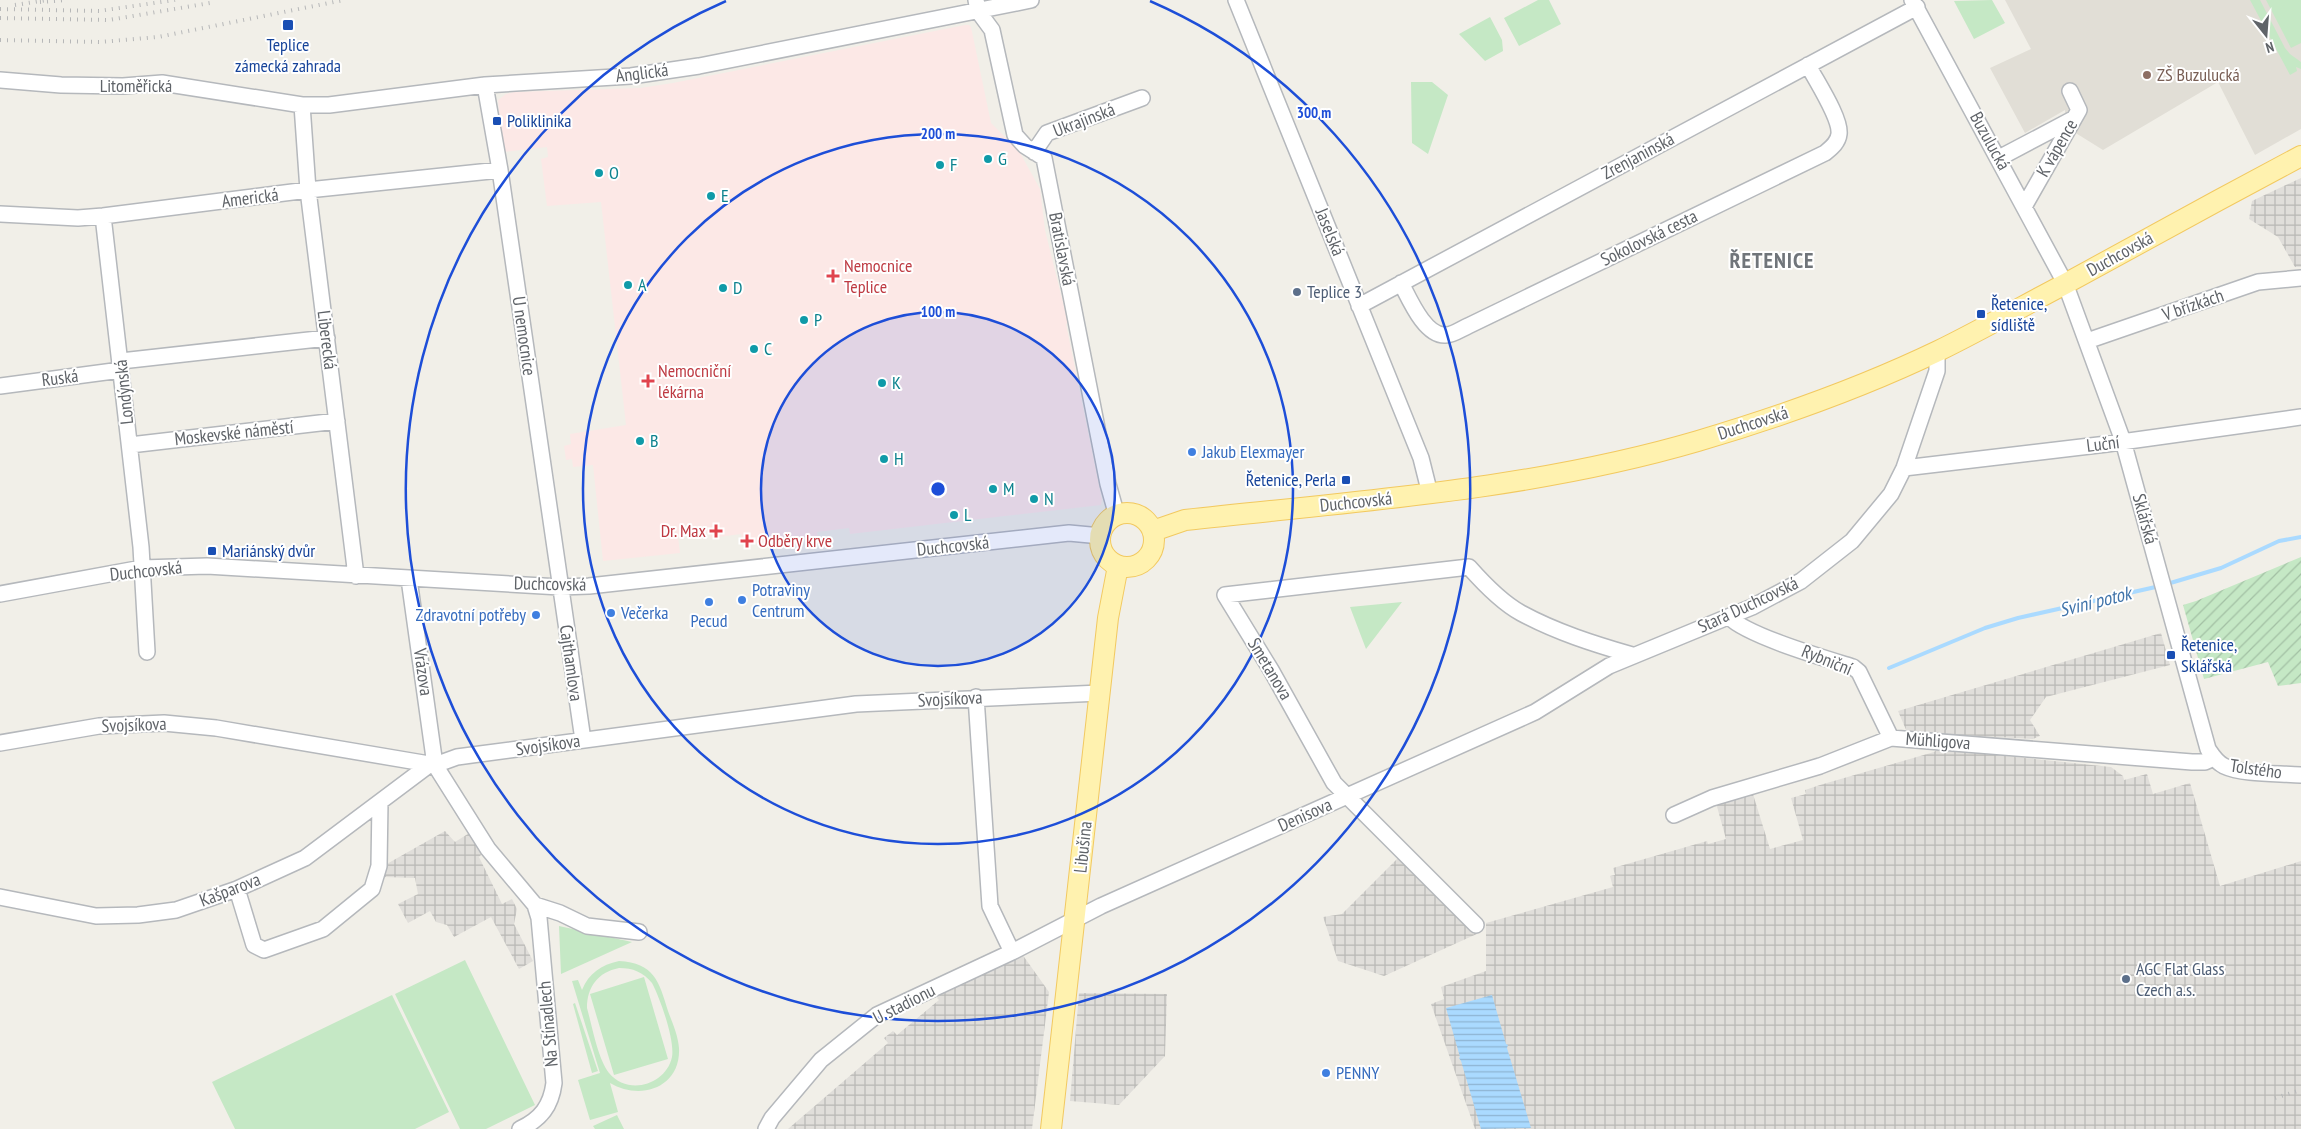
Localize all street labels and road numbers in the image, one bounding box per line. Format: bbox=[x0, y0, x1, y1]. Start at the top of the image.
street label: Anglická bbox=[614, 58, 670, 87]
street label: Litoměřická bbox=[100, 74, 172, 97]
street label: Ukrajinská bbox=[1050, 97, 1118, 142]
street label: Buzulucká bbox=[1965, 108, 2016, 174]
street label: K vápence bbox=[2031, 115, 2082, 181]
street label: Zrenjaninská bbox=[1598, 127, 1678, 184]
street label: Americká bbox=[220, 183, 280, 212]
street label: Jaselská bbox=[1310, 204, 1350, 259]
street label: Sokolovská cesta bbox=[1597, 204, 1701, 271]
street label: Bratislavská bbox=[1044, 210, 1081, 288]
street label: Duchcovská bbox=[2082, 226, 2157, 281]
street label: V břízkách bbox=[2158, 283, 2227, 326]
street label: U nemocnice bbox=[508, 295, 541, 377]
street label: Liberecká bbox=[312, 309, 343, 371]
street label: Londýnská bbox=[109, 358, 138, 426]
street label: Ruská bbox=[40, 364, 80, 391]
street label: Duchcovská bbox=[1715, 400, 1791, 445]
street label: Moskevské náměstí bbox=[173, 415, 295, 450]
street label: Luční bbox=[2085, 430, 2121, 457]
street label: Duchcovská bbox=[1319, 486, 1393, 517]
street label: Sklářská bbox=[2128, 491, 2163, 547]
street label: Duchcovská bbox=[916, 530, 990, 561]
street label: Duchcovská bbox=[109, 555, 183, 586]
street label: Duchcovská bbox=[514, 571, 586, 596]
street label: Stará Duchcovská bbox=[1694, 571, 1802, 638]
street label: Cajthamlova bbox=[555, 623, 588, 703]
street label: Smetanova bbox=[1243, 633, 1298, 704]
street label: Rybniční bbox=[1798, 639, 1856, 680]
street label: Vrázova bbox=[409, 646, 438, 697]
street label: Svojsíkova bbox=[917, 685, 983, 712]
street label: Svojsíkova bbox=[101, 712, 167, 737]
street label: Mühligova bbox=[1905, 727, 1971, 754]
street label: Svojsíkova bbox=[514, 729, 582, 760]
street label: Tolstého bbox=[2229, 753, 2284, 784]
street label: Denisova bbox=[1274, 793, 1335, 837]
street label: Libušina bbox=[1068, 820, 1097, 874]
street label: Kašparova bbox=[196, 867, 264, 912]
street label: U stadionu bbox=[869, 978, 939, 1029]
street label: Na Stínadlech bbox=[532, 980, 563, 1068]

